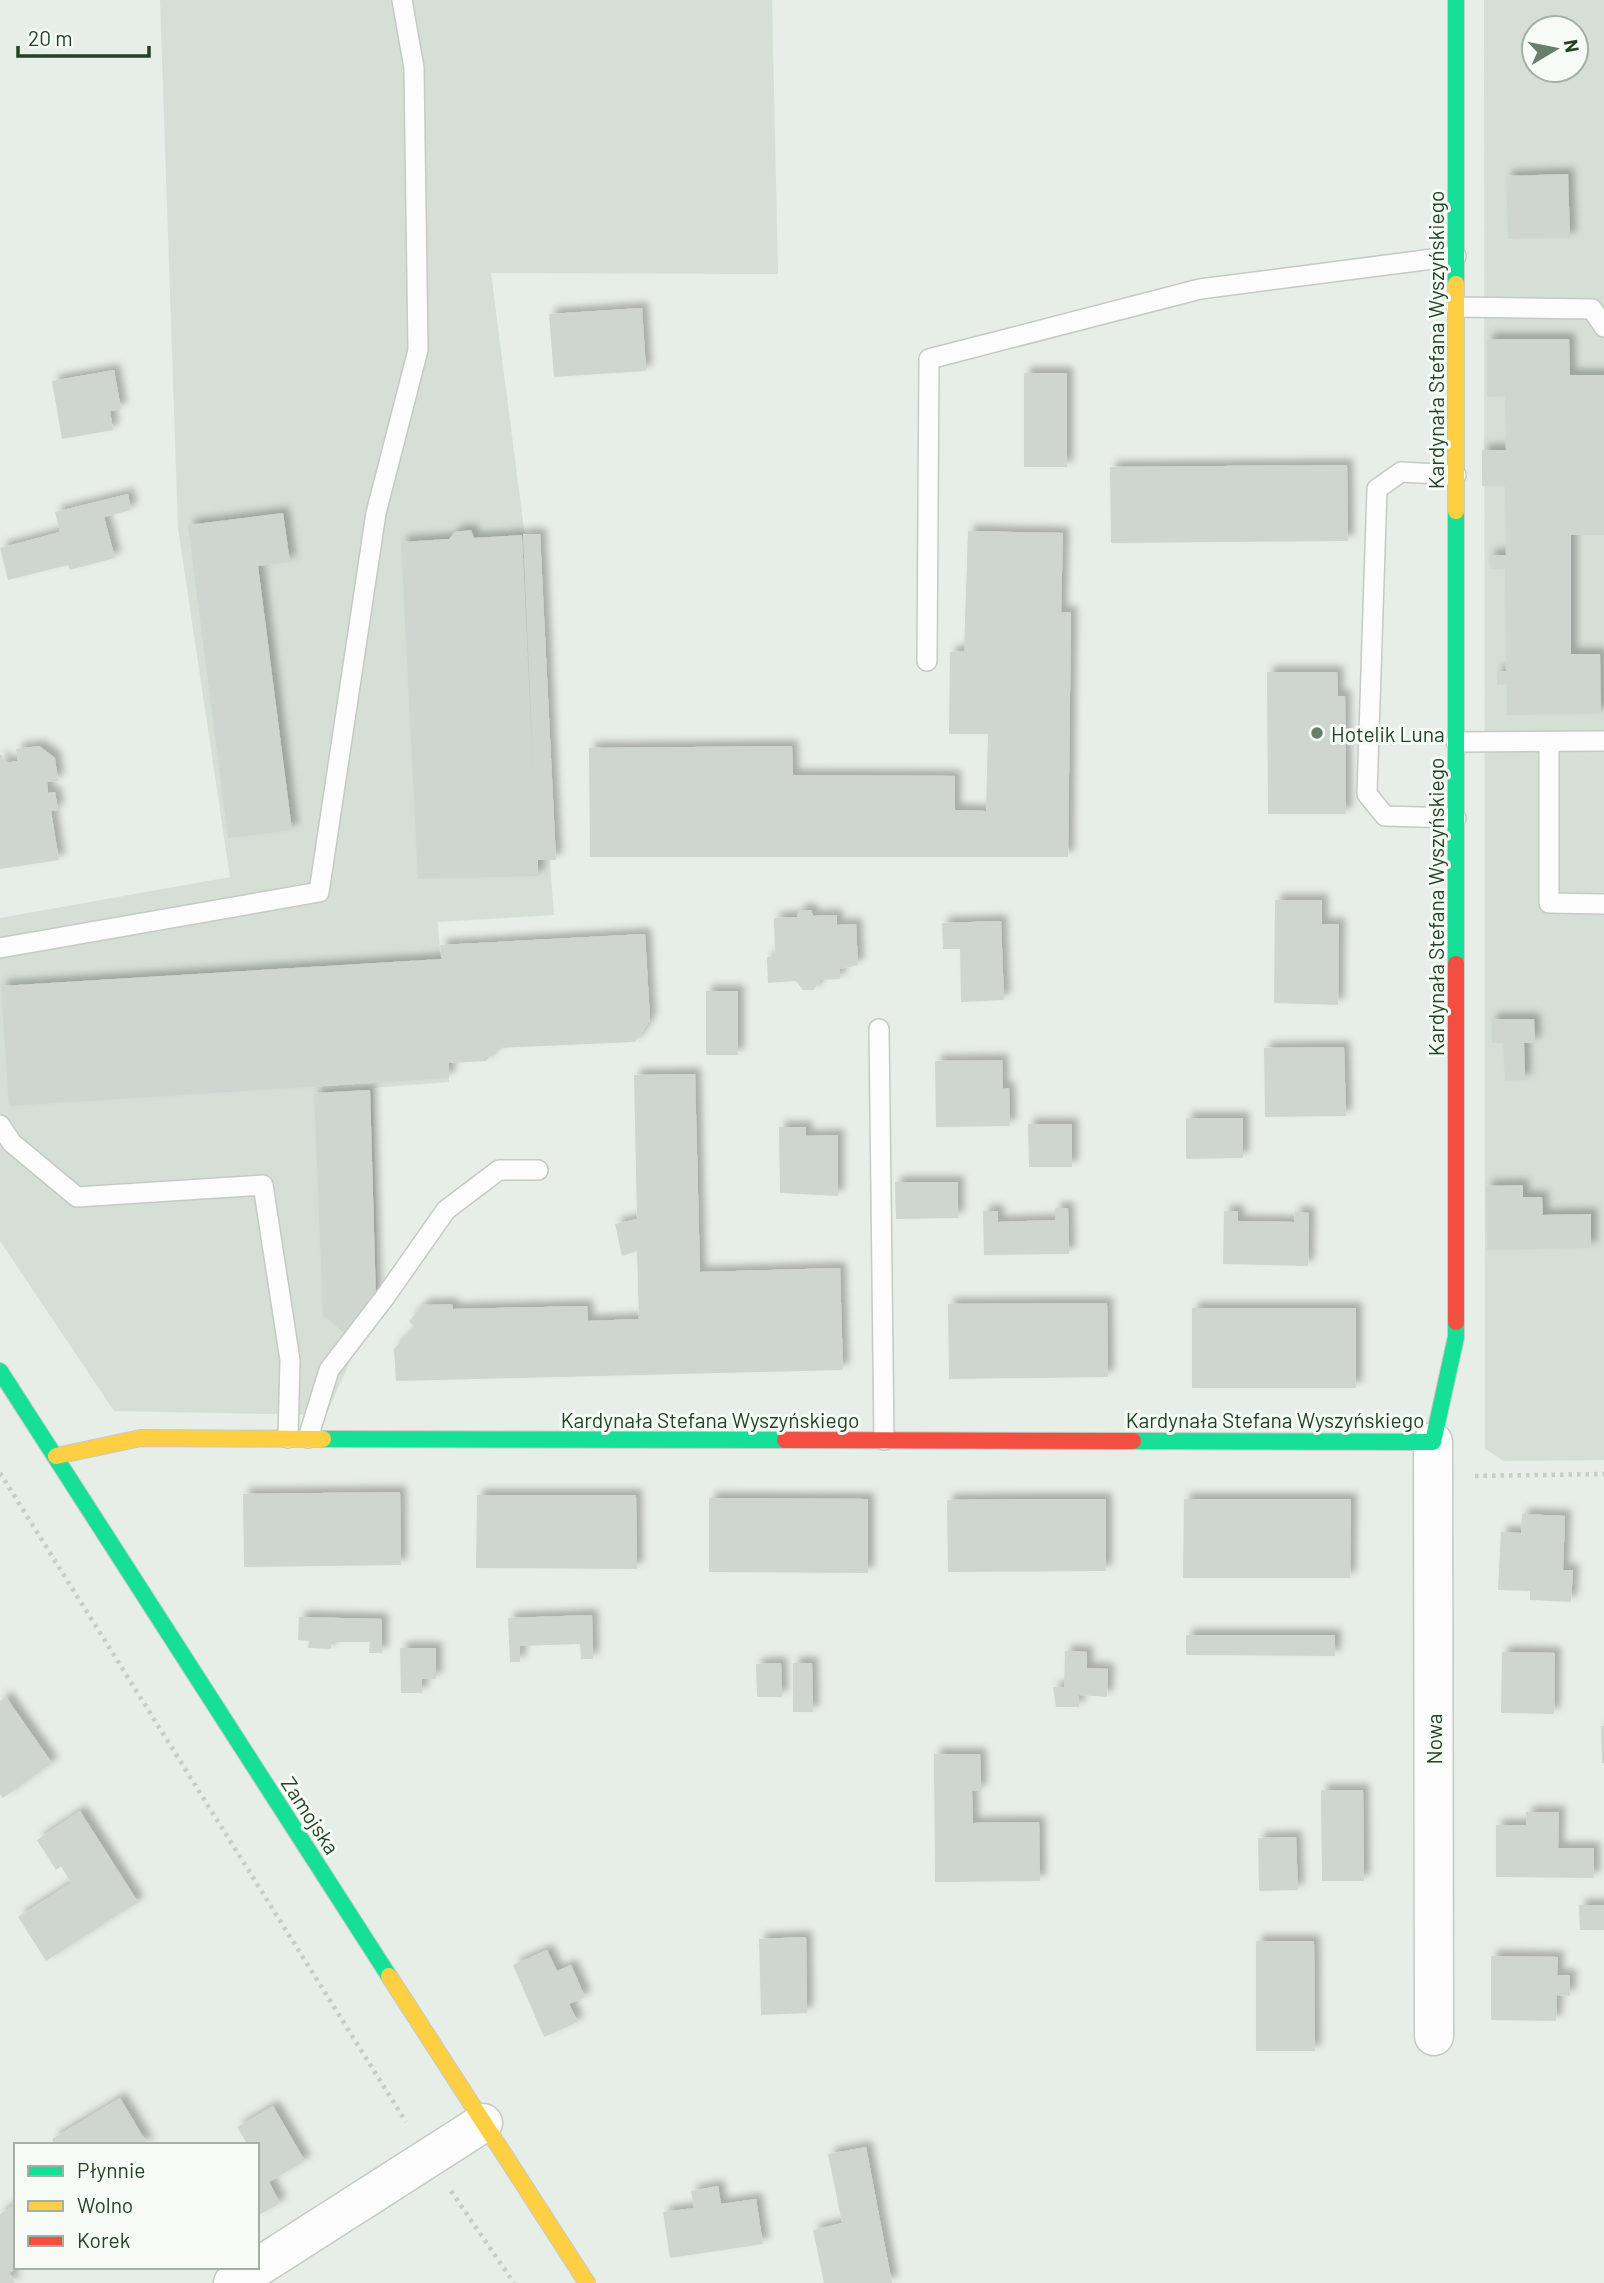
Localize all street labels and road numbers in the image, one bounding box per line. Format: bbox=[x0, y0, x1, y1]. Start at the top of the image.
street label: Kardynała Stefana Wyszyńskiego bbox=[1423, 191, 1448, 489]
street label: Kardynała Stefana Wyszyńskiego bbox=[1423, 758, 1448, 1056]
street label: Kardynała Stefana Wyszyńskiego bbox=[561, 1407, 859, 1432]
street label: Kardynała Stefana Wyszyńskiego bbox=[1126, 1407, 1424, 1432]
street label: Nowa bbox=[1421, 1714, 1446, 1764]
street label: Zamojska bbox=[277, 1772, 345, 1858]

